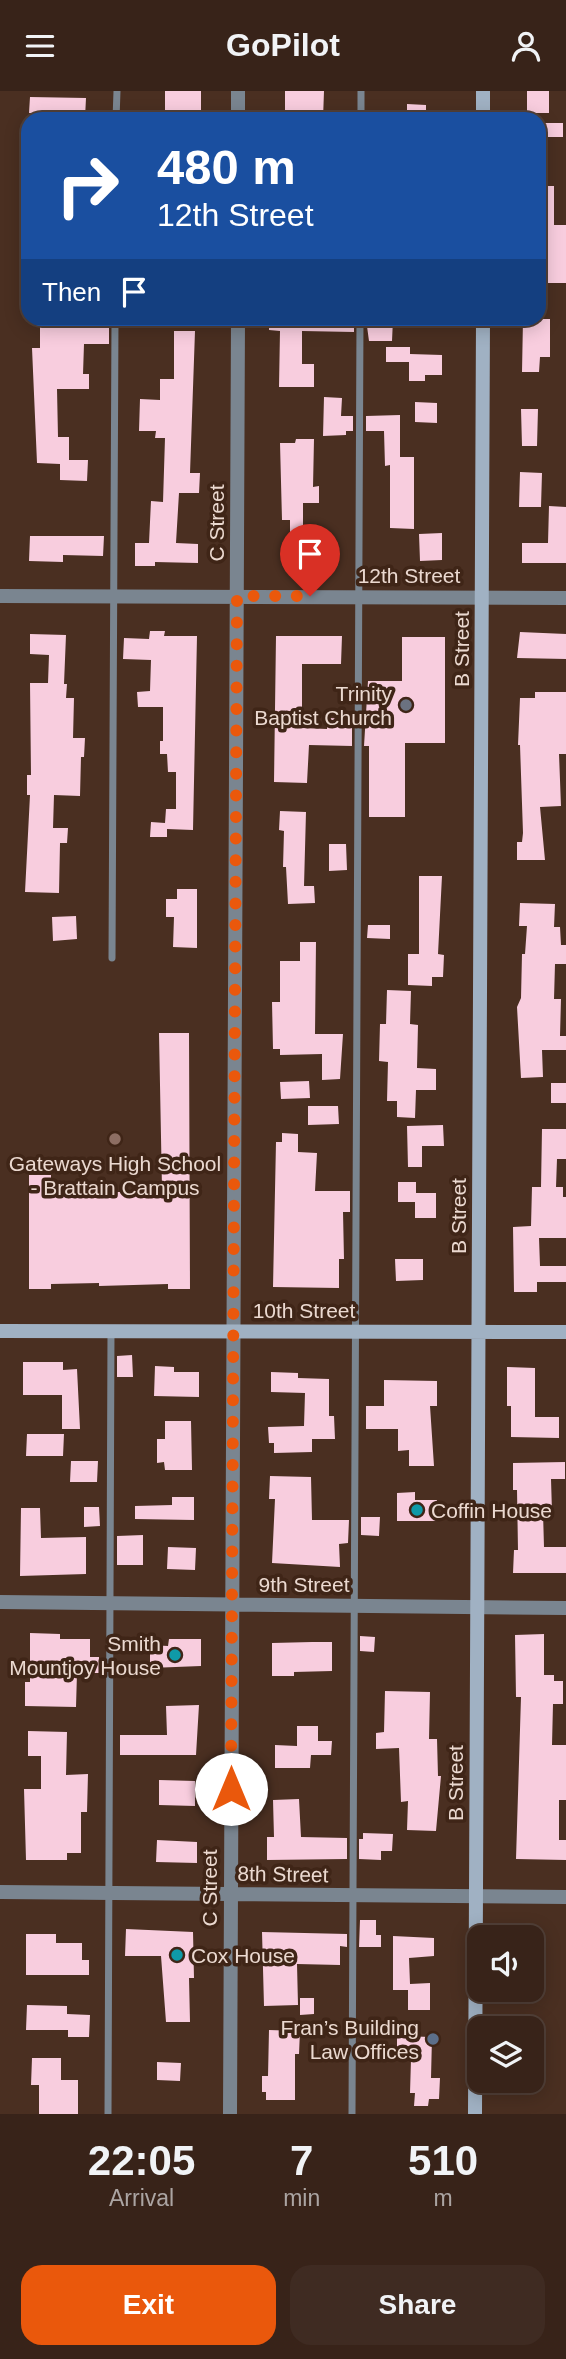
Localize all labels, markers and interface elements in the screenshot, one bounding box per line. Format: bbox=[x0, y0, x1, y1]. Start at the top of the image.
icon: menu bbox=[21, 27, 59, 65]
text: GoPilot bbox=[226, 27, 340, 63]
icon: person bbox=[507, 27, 545, 65]
icon: right bbox=[42, 140, 133, 231]
text: 480 m bbox=[157, 140, 296, 194]
text: 12th Street bbox=[157, 197, 314, 233]
icon: arrive bbox=[115, 273, 153, 311]
text: Then bbox=[42, 277, 101, 307]
street label: C Street bbox=[205, 484, 228, 562]
pin bbox=[280, 524, 340, 596]
icon: arrive bbox=[291, 535, 329, 573]
street label: 12th Street bbox=[358, 564, 461, 587]
street label: B Street bbox=[450, 611, 473, 687]
place label: Trinity Baptist Church bbox=[254, 682, 392, 729]
marker: Trinity Baptist Church bbox=[398, 697, 414, 713]
marker: Gateways High School - Brattain Campus bbox=[107, 1131, 123, 1147]
place label: Gateways High School - Brattain Campus bbox=[9, 1152, 221, 1199]
street label: B Street bbox=[447, 1178, 470, 1254]
street label: 10th Street bbox=[253, 1299, 356, 1322]
place label: Coffin House bbox=[431, 1499, 552, 1522]
marker: Coffin House bbox=[409, 1502, 425, 1518]
street label: 9th Street bbox=[258, 1573, 350, 1596]
place label: Smith Mountjoy House bbox=[9, 1632, 161, 1679]
marker: Smith Mountjoy House bbox=[167, 1647, 183, 1663]
street label: B Street bbox=[444, 1745, 467, 1821]
position arrow bbox=[194, 1752, 268, 1826]
street label: C Street bbox=[198, 1849, 221, 1927]
street label: 8th Street bbox=[237, 1862, 329, 1886]
map controls bbox=[467, 1925, 544, 2093]
button: sound bbox=[467, 1925, 544, 2002]
place label: Cox House bbox=[191, 1944, 295, 1967]
marker: Cox House bbox=[169, 1947, 185, 1963]
place label: Fran’s Building Law Offices bbox=[280, 2016, 419, 2063]
button: layers bbox=[467, 2016, 544, 2093]
marker: Fran’s Building Law Offices bbox=[425, 2031, 441, 2047]
text: 22:05 bbox=[88, 2137, 195, 2184]
text: 7 bbox=[290, 2137, 313, 2184]
text: 510 bbox=[408, 2137, 478, 2184]
text: Arrival bbox=[109, 2185, 174, 2211]
text: min bbox=[283, 2185, 320, 2211]
text: m bbox=[434, 2185, 453, 2211]
button: Exit bbox=[21, 2265, 276, 2345]
button: Share bbox=[290, 2265, 545, 2345]

